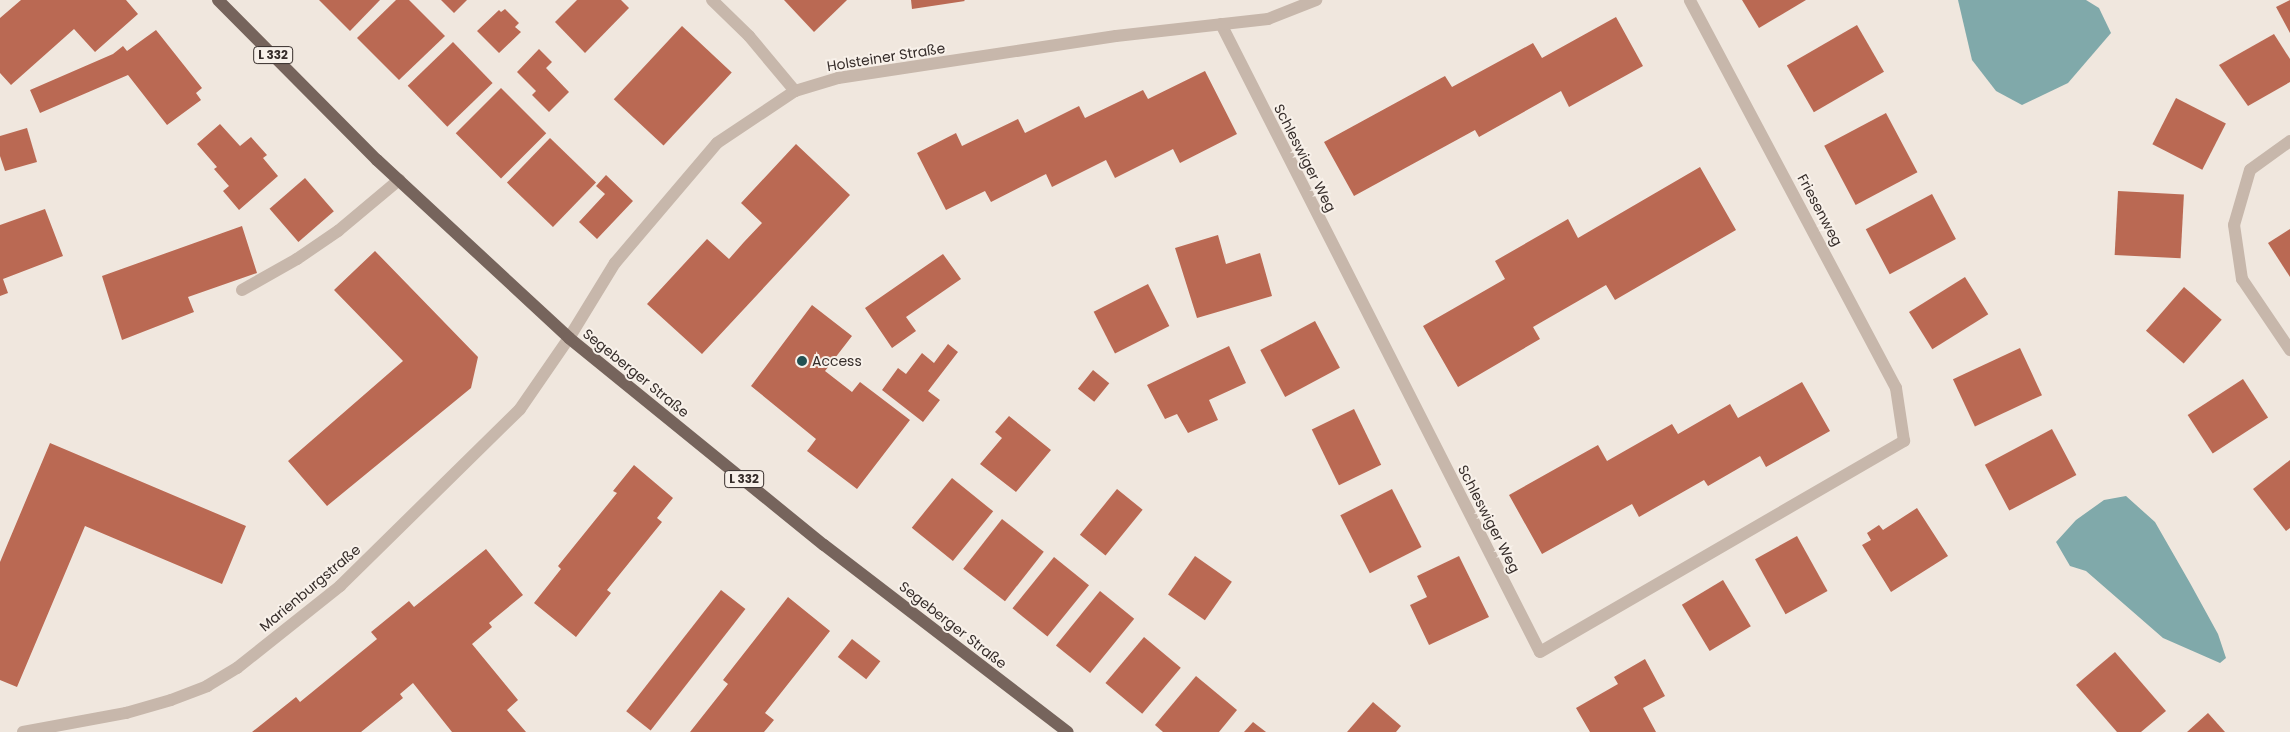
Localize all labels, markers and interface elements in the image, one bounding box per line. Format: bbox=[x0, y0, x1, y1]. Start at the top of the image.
street label: Holsteiner Straße bbox=[826, 39, 946, 75]
road number: L 332 bbox=[253, 46, 293, 64]
street label: Schleswiger Weg bbox=[1271, 101, 1339, 215]
street label: Friesenweg bbox=[1794, 171, 1846, 249]
street label: Segeberger Straße bbox=[580, 325, 692, 421]
place label: Access bbox=[812, 353, 862, 369]
marker: Access bbox=[796, 355, 808, 367]
street label: Schleswiger Weg bbox=[1455, 462, 1523, 576]
road number: L 332 bbox=[724, 469, 764, 488]
street label: Marienburgstraße bbox=[256, 541, 364, 635]
street label: Segeberger Straße bbox=[896, 578, 1010, 672]

